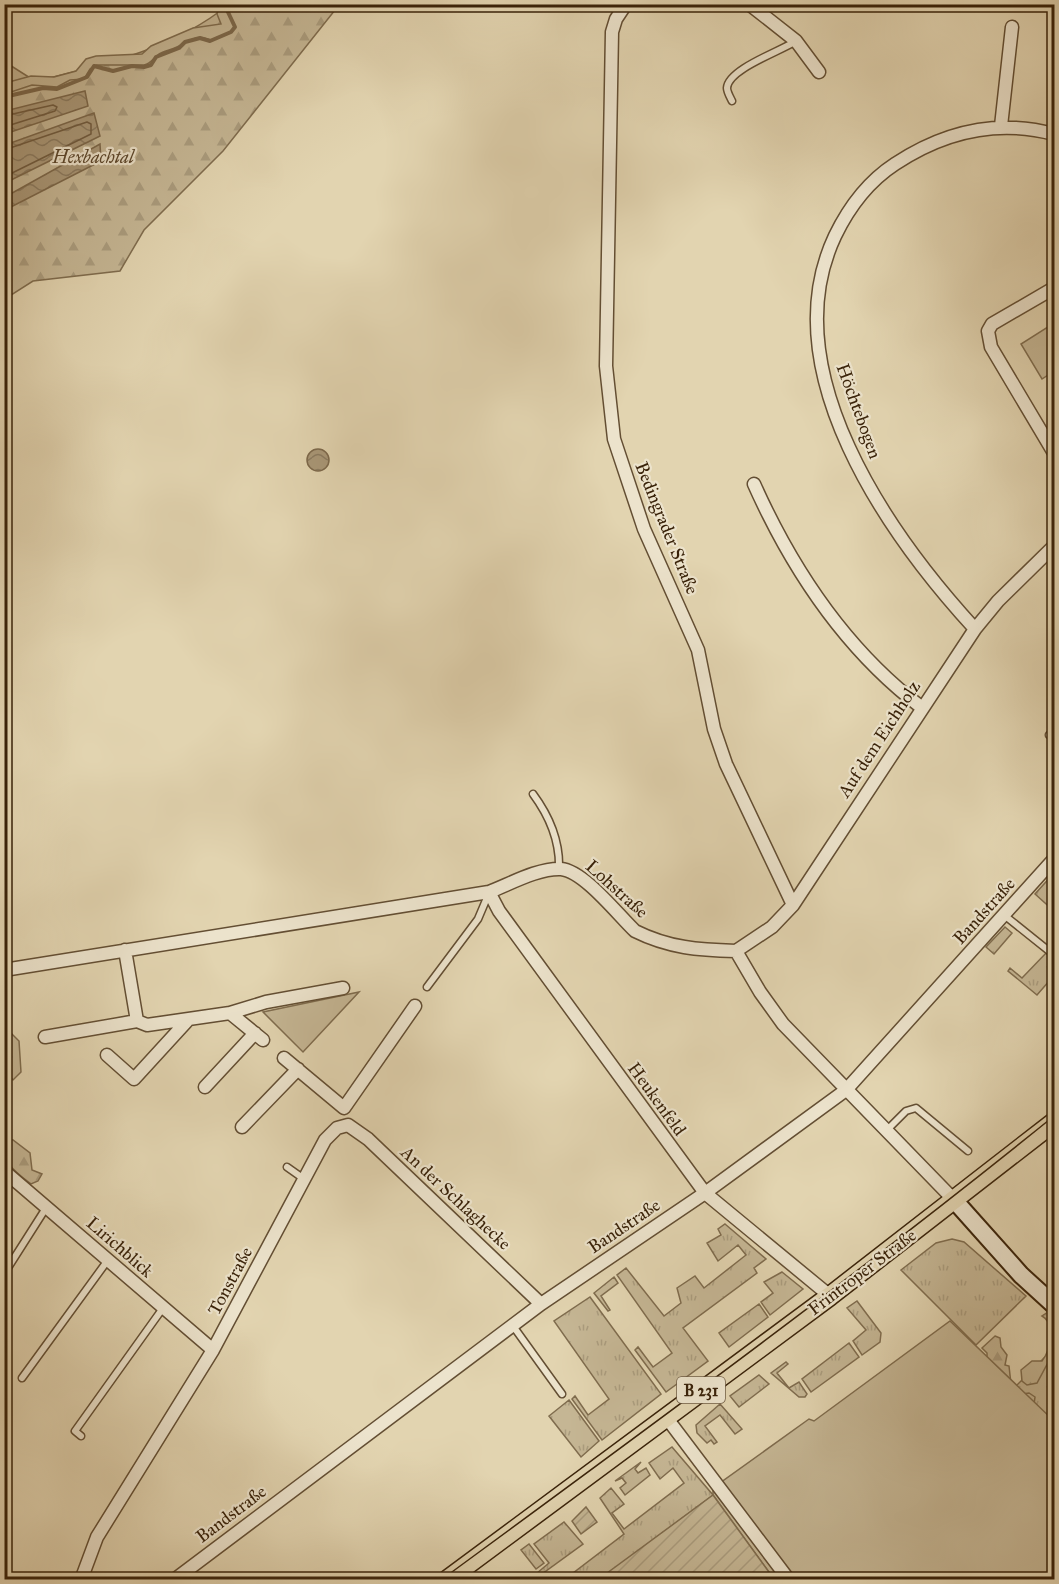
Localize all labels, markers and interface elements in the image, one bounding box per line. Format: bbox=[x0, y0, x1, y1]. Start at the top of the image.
park label: Hexbachtal bbox=[51, 146, 136, 168]
street label: Höchtebogen bbox=[831, 360, 886, 462]
street label: Bedingrader Straße bbox=[629, 459, 704, 598]
street label: Auf dem Eichholz bbox=[833, 677, 925, 802]
street label: Lohstraße bbox=[581, 855, 653, 923]
street label: Bandstraße bbox=[948, 873, 1020, 949]
street label: Heukenfeld bbox=[623, 1058, 691, 1140]
street label: An der Schlaghecke bbox=[395, 1141, 516, 1255]
street label: Bandstraße bbox=[584, 1194, 664, 1258]
street label: Lirichblick bbox=[82, 1212, 159, 1283]
street label: Frintroper Straße bbox=[803, 1224, 921, 1320]
street label: Tonstraße bbox=[203, 1243, 257, 1319]
road number: B 231 bbox=[677, 1377, 725, 1403]
street label: Bandstraße bbox=[191, 1480, 271, 1548]

